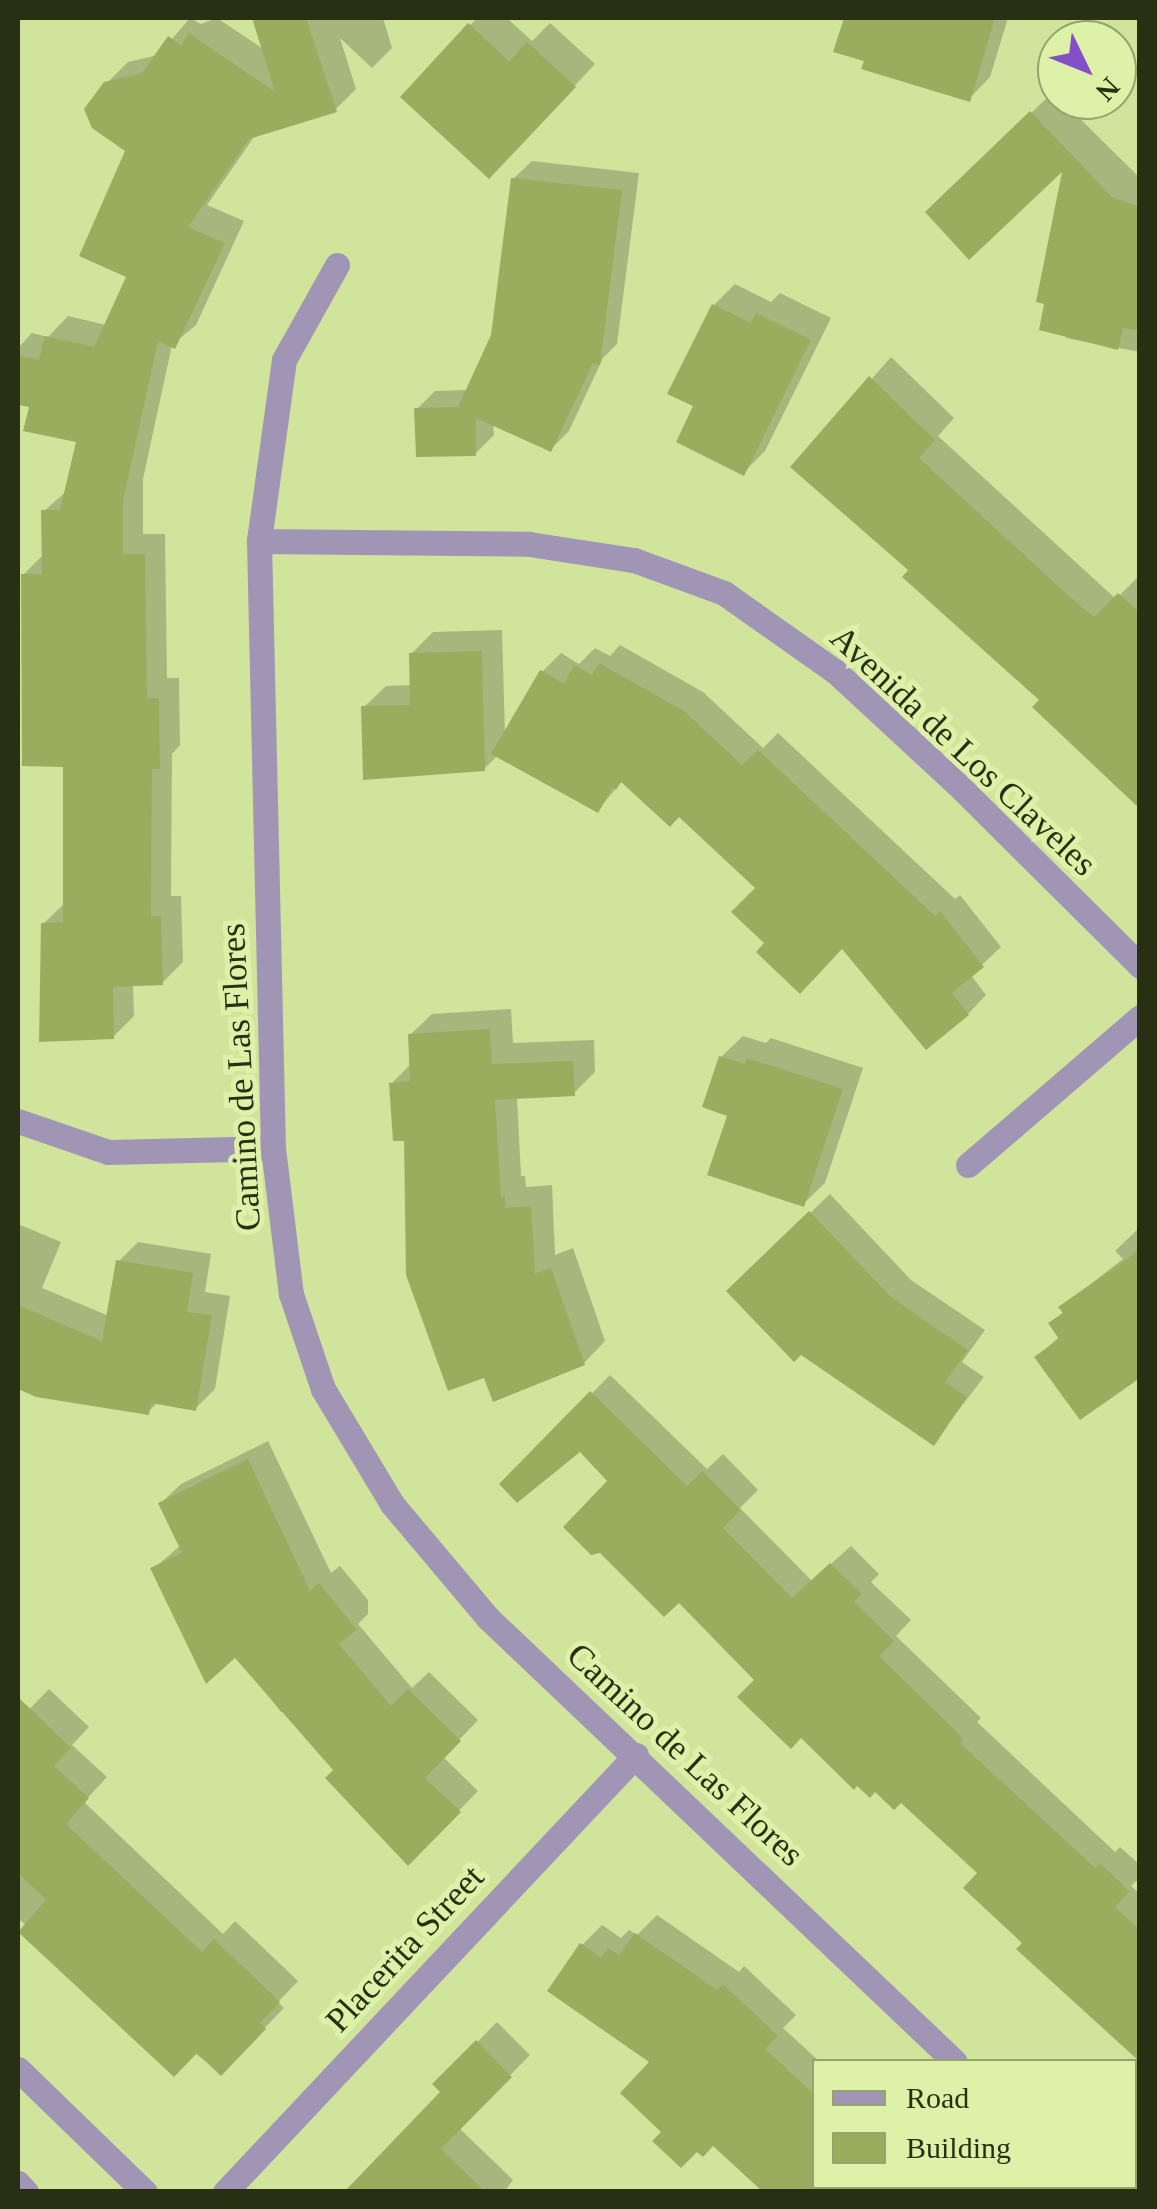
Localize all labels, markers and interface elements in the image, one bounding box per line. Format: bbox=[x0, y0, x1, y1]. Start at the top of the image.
north arrow bbox=[1037, 20, 1137, 120]
text: N bbox=[1090, 71, 1126, 107]
street label: Avenida de Los Claveles bbox=[821, 617, 1105, 885]
street label: Camino de Las Flores bbox=[212, 922, 270, 1232]
street label: Camino de Las Flores bbox=[558, 1635, 812, 1875]
street label: Placerita Street bbox=[317, 1857, 493, 2041]
legend bbox=[812, 2059, 1137, 2189]
text: Road bbox=[906, 2081, 969, 2114]
text: Building bbox=[906, 2131, 1011, 2164]

